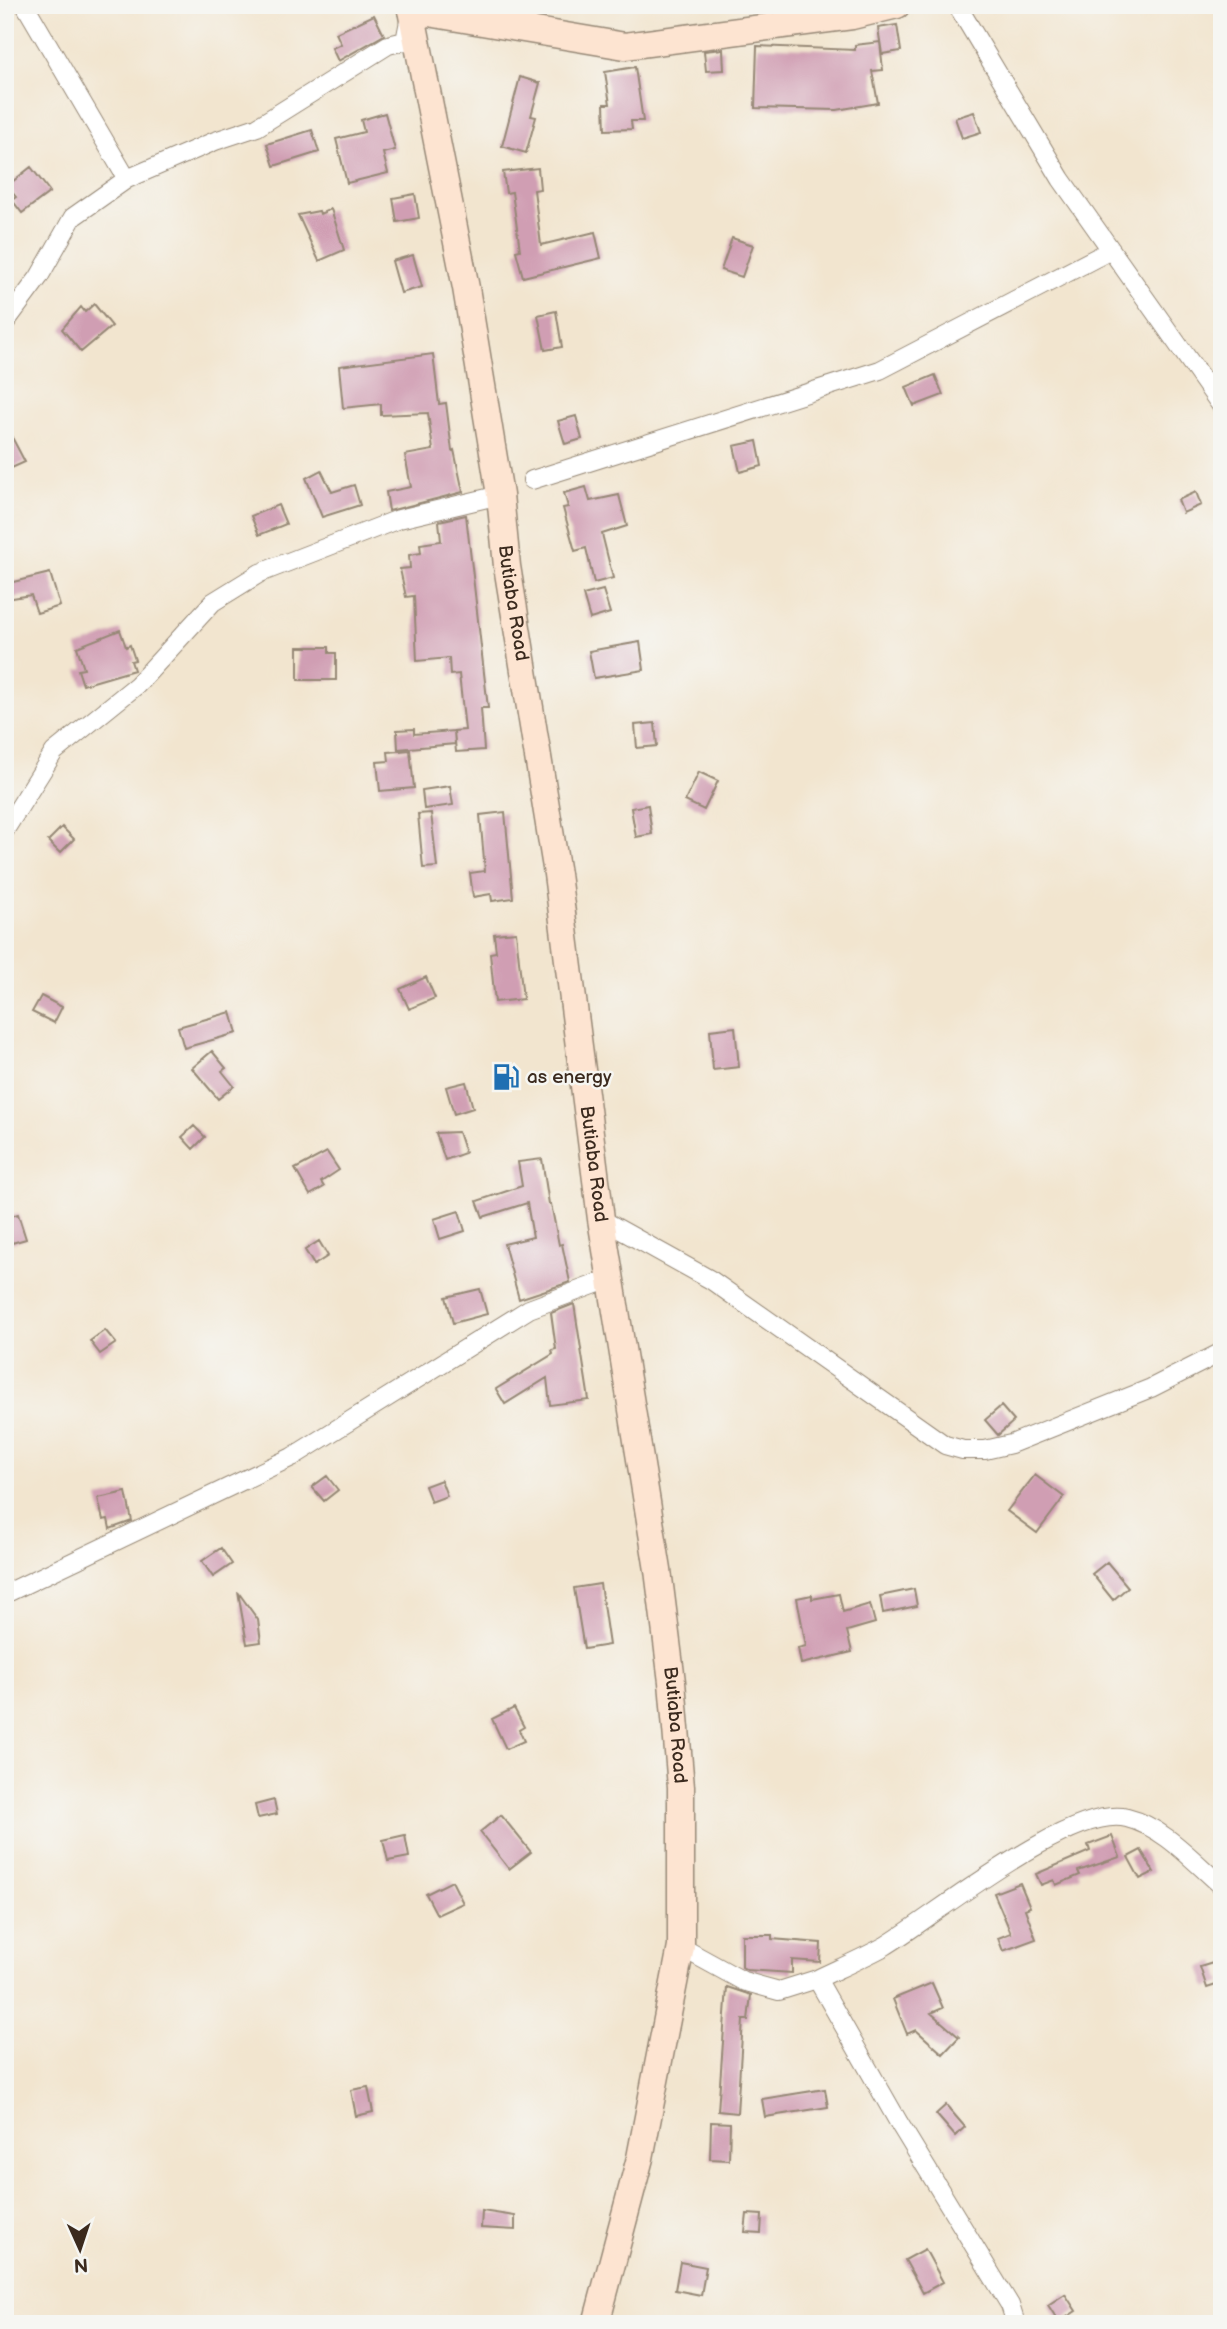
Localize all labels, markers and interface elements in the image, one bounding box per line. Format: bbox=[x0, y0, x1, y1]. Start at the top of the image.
street label: Butiaba Road bbox=[493, 544, 534, 663]
fuel station icon: as energy bbox=[491, 1062, 521, 1092]
place label: as energy bbox=[527, 1066, 612, 1089]
street label: Butiaba Road bbox=[575, 1104, 613, 1224]
street label: Butiaba Road bbox=[659, 1665, 692, 1784]
north arrow bbox=[46, 2214, 116, 2284]
text: N bbox=[73, 2253, 89, 2276]

